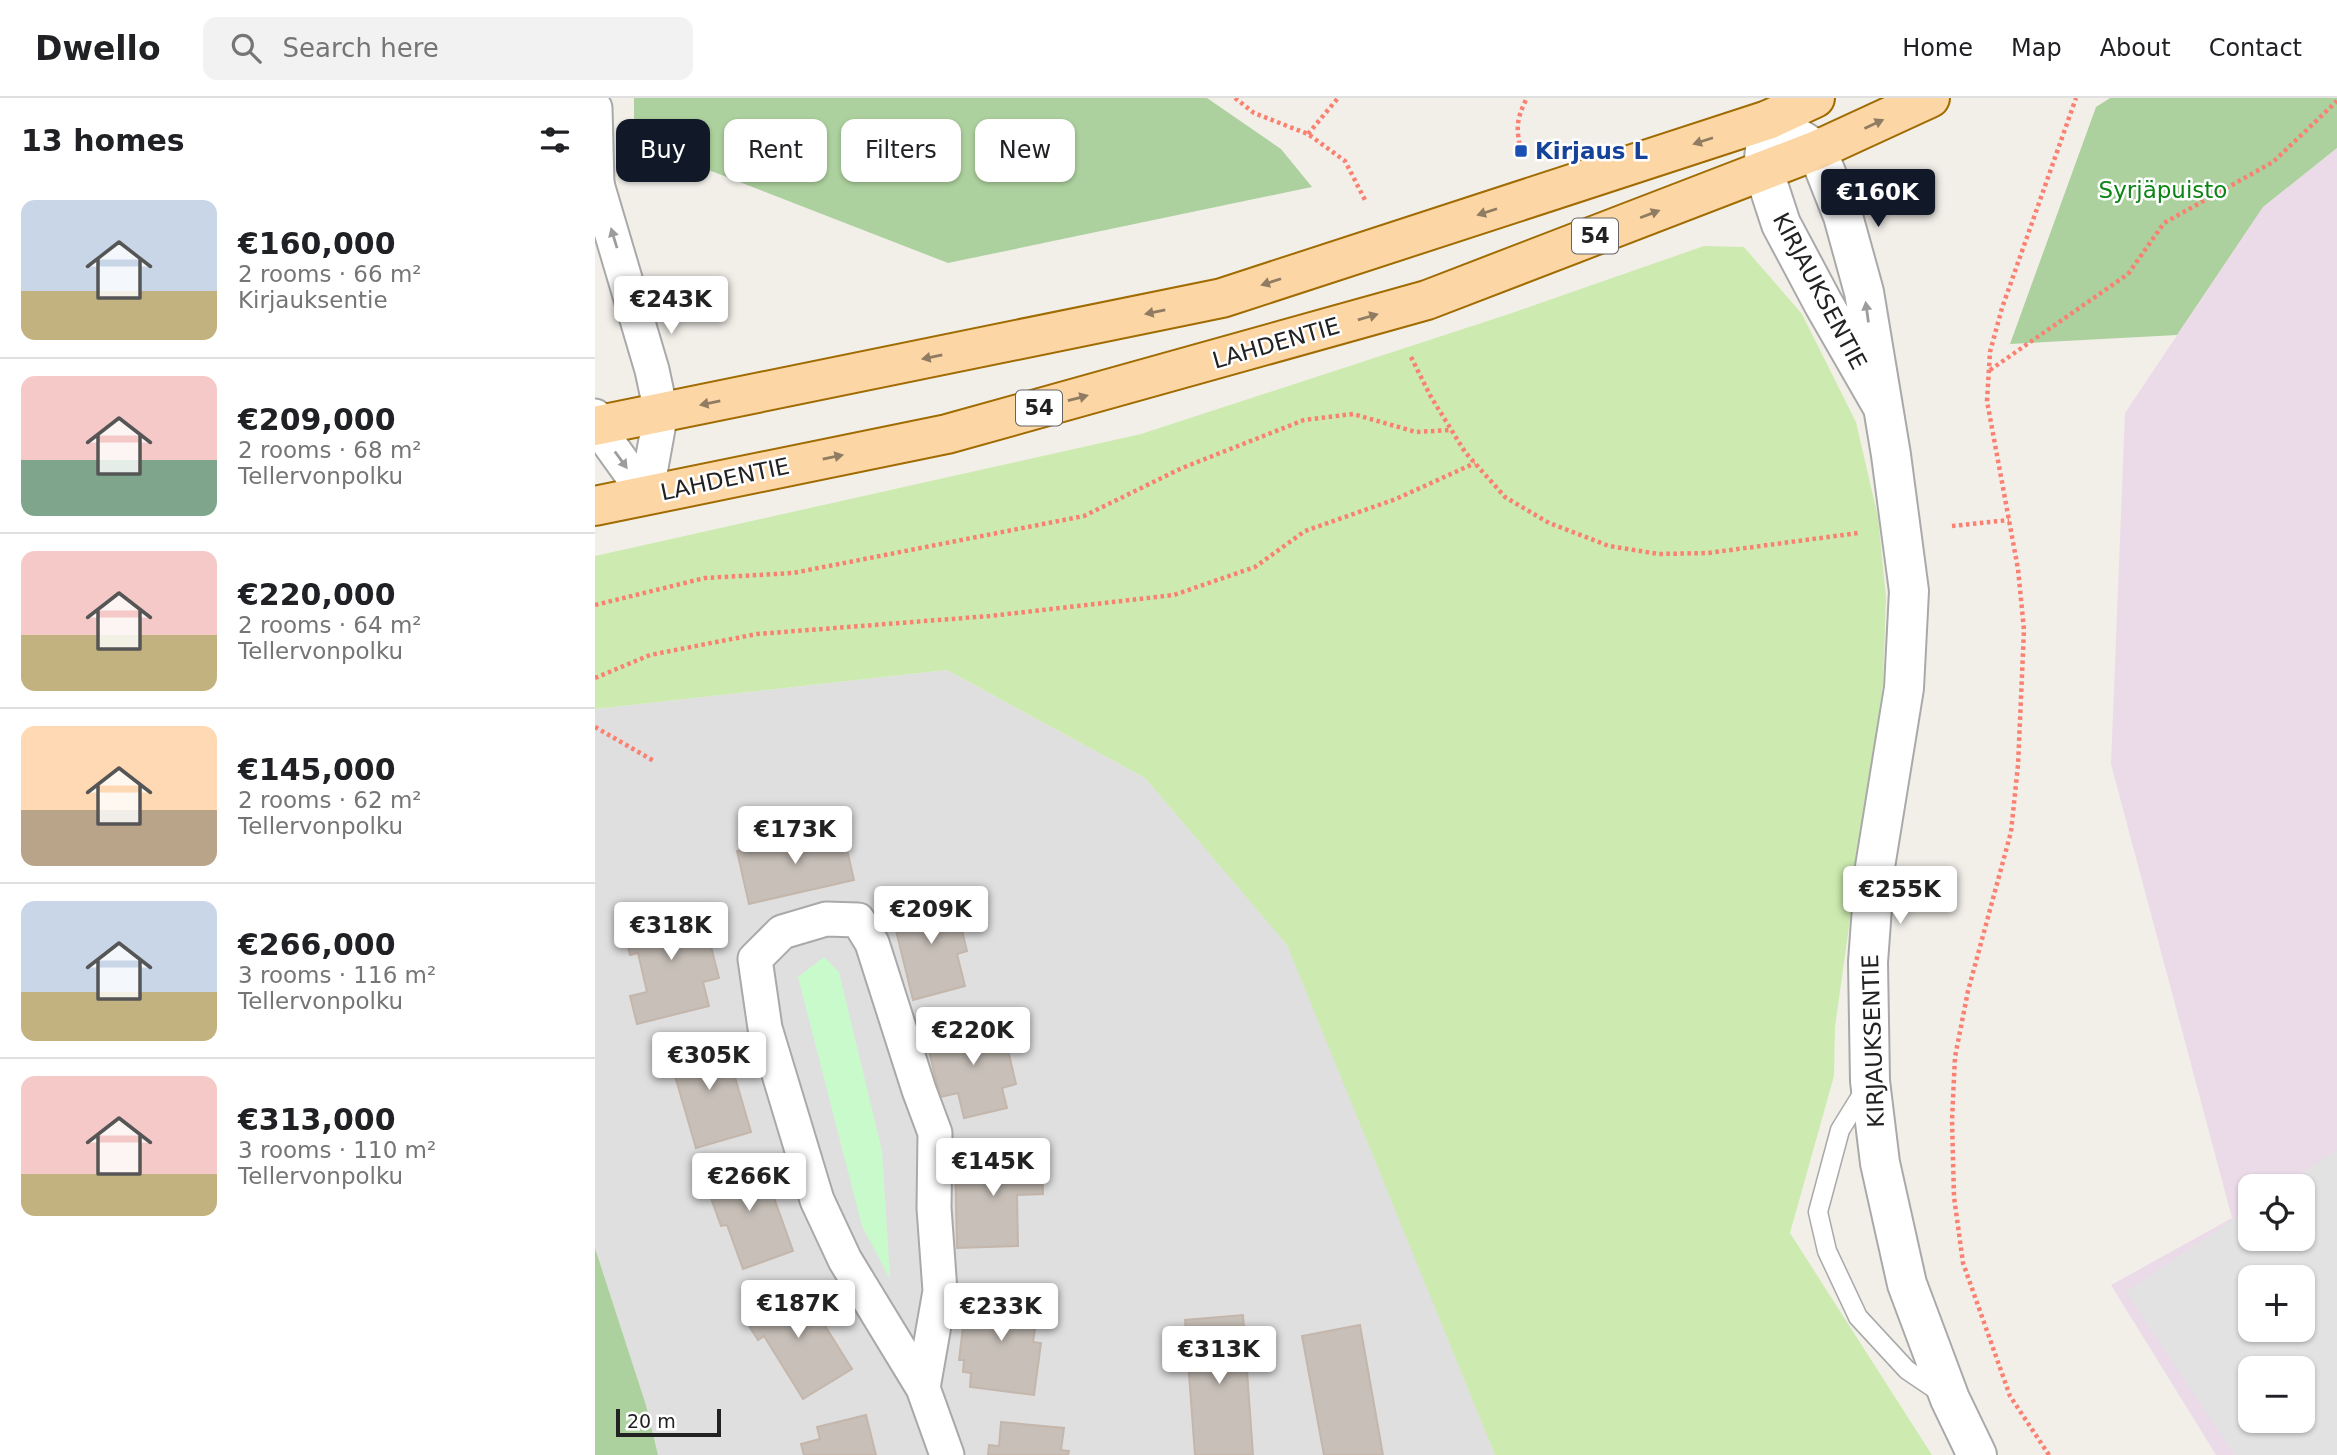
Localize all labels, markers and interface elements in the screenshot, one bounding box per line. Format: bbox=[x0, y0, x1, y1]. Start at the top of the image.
search box bbox=[203, 17, 693, 80]
text: Dwello bbox=[35, 29, 161, 68]
icon: search bbox=[227, 29, 265, 67]
text: Search here bbox=[283, 33, 439, 63]
text: Home bbox=[1902, 34, 1973, 62]
text: Map bbox=[2011, 34, 2062, 62]
text: About bbox=[2100, 34, 2171, 62]
text: Contact bbox=[2209, 34, 2302, 62]
one-way arrow bbox=[1864, 118, 1884, 130]
chip: Buy bbox=[616, 119, 710, 182]
chip: Rent bbox=[724, 119, 827, 182]
chip: Filters bbox=[841, 119, 961, 182]
chip: New bbox=[975, 119, 1075, 182]
icon: filters bbox=[536, 121, 574, 159]
text: 13 homes bbox=[21, 123, 185, 158]
one-way arrow bbox=[1692, 136, 1713, 147]
place label: Kirjaus L bbox=[1535, 138, 1649, 164]
marker: Kirjaus L bbox=[1513, 143, 1529, 159]
pin: €160K bbox=[1829, 170, 1927, 229]
park label: Syrjäpuisto bbox=[2099, 177, 2227, 203]
text: €160K bbox=[1837, 179, 1919, 205]
one-way arrow bbox=[1476, 207, 1497, 218]
street label: KIRJAUKSENTIE bbox=[1768, 208, 1872, 374]
one-way arrow bbox=[1640, 209, 1661, 220]
road number: 54 bbox=[1572, 218, 1618, 254]
text: €160,000 bbox=[238, 226, 396, 261]
icon: home bbox=[77, 228, 161, 312]
one-way arrow bbox=[608, 228, 618, 249]
text: 2 rooms · 66 m² bbox=[238, 261, 422, 287]
pin: €243K bbox=[622, 276, 720, 336]
one-way arrow bbox=[1260, 278, 1281, 288]
text: €243K bbox=[630, 286, 712, 312]
text: Kirjauksentie bbox=[238, 287, 388, 313]
one-way arrow bbox=[1862, 301, 1873, 323]
one-way arrow bbox=[1144, 306, 1166, 317]
one-way arrow bbox=[1357, 311, 1379, 322]
street label: LAHDENTIE bbox=[1209, 312, 1343, 374]
one-way arrow bbox=[921, 352, 943, 363]
road number: 54 bbox=[1016, 390, 1062, 426]
one-way arrow bbox=[1067, 392, 1089, 403]
one-way arrow bbox=[699, 398, 721, 409]
text: €209,000 bbox=[238, 402, 396, 437]
icon: home bbox=[77, 404, 161, 488]
text: 2 rooms · 68 m² bbox=[238, 437, 422, 463]
one-way arrow bbox=[614, 451, 628, 469]
one-way arrow bbox=[822, 451, 844, 462]
street label: LAHDENTIE bbox=[658, 453, 792, 505]
text: Tellervonpolku bbox=[238, 463, 403, 489]
text: €220,000 bbox=[238, 577, 396, 612]
icon: home bbox=[77, 579, 161, 663]
text: 2 rooms · 64 m² bbox=[238, 612, 422, 638]
text: Tellervonpolku bbox=[238, 638, 403, 664]
text: €145,000 bbox=[238, 752, 396, 787]
icon: home bbox=[77, 754, 161, 838]
text: 2 rooms · 62 m² bbox=[238, 787, 422, 813]
pin: €173K bbox=[746, 806, 844, 866]
text: Tellervonpolku bbox=[238, 813, 403, 839]
text: €173K bbox=[754, 816, 836, 842]
pin: €255K bbox=[1851, 866, 1949, 926]
text: €255K bbox=[1859, 876, 1941, 902]
pin: €209K bbox=[882, 886, 980, 946]
text: €209K bbox=[890, 896, 972, 922]
pin: €318K bbox=[622, 902, 720, 962]
text: €318K bbox=[630, 912, 712, 938]
text: €266,000 bbox=[238, 927, 396, 962]
icon: home bbox=[77, 929, 161, 1013]
street label: KIRJAUKSENTIE bbox=[1857, 954, 1889, 1128]
text: 3 rooms · 116 m² bbox=[238, 962, 436, 988]
text: Tellervonpolku bbox=[238, 988, 403, 1014]
pin: €220K bbox=[924, 1007, 1022, 1067]
text: €220K bbox=[932, 1017, 1014, 1043]
pin: €305K bbox=[660, 1032, 758, 1092]
text: €305K bbox=[668, 1042, 750, 1068]
text: €313,000 bbox=[238, 1102, 396, 1137]
icon: home bbox=[77, 1104, 161, 1188]
text: 3 rooms · 110 m² bbox=[238, 1137, 436, 1163]
pin: €145K bbox=[944, 1138, 1042, 1198]
text: €145K bbox=[952, 1148, 1034, 1174]
pin: €266K bbox=[700, 1154, 798, 1213]
text: Tellervonpolku bbox=[238, 1163, 403, 1189]
text: €266K bbox=[708, 1163, 790, 1189]
map controls bbox=[2238, 1174, 2315, 1433]
button: locate bbox=[2238, 1174, 2315, 1251]
button: + bbox=[2238, 1265, 2315, 1342]
pin: €187K bbox=[749, 1280, 847, 1340]
pin: €233K bbox=[952, 1284, 1050, 1343]
text: €187K bbox=[757, 1290, 839, 1316]
text: €233K bbox=[960, 1293, 1042, 1319]
pin: €313K bbox=[1170, 1326, 1268, 1386]
text: €313K bbox=[1178, 1336, 1260, 1362]
button: − bbox=[2238, 1356, 2315, 1433]
scale bar bbox=[616, 1406, 721, 1438]
text: 20 m bbox=[627, 1410, 676, 1432]

